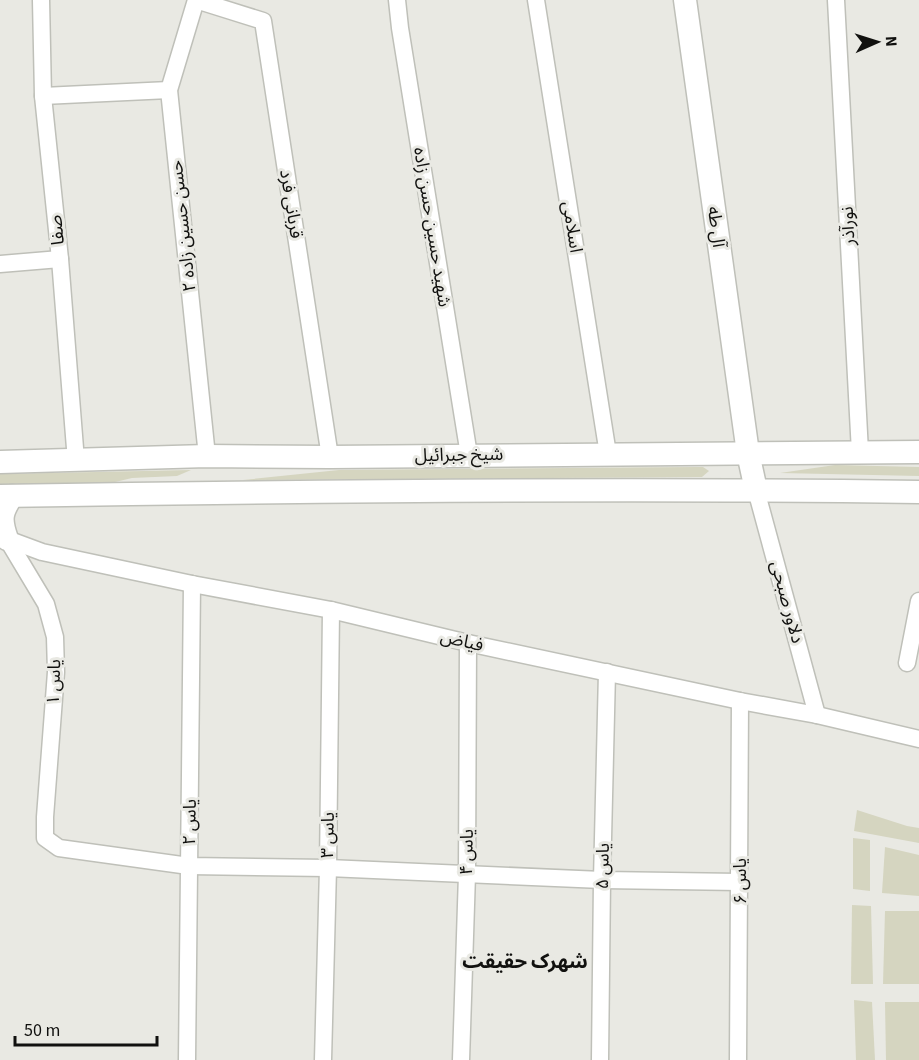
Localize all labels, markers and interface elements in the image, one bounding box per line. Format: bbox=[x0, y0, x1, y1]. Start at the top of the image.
north arrow bbox=[847, 12, 907, 72]
text: N bbox=[880, 35, 902, 47]
street label: شهید حسین حسن زاده bbox=[407, 145, 457, 309]
street label: حسن حسین زاده ۲ bbox=[164, 159, 202, 293]
street label: قربانی فرد bbox=[273, 168, 309, 240]
street label: اسلامی bbox=[556, 199, 588, 255]
street label: آل طه bbox=[701, 205, 731, 250]
street label: نورآذر bbox=[834, 206, 862, 247]
street label: صفا bbox=[43, 214, 71, 246]
street label: شیخ جبرائیل bbox=[415, 442, 503, 468]
street label: دلاور صبحی bbox=[764, 558, 810, 646]
street label: فیاض bbox=[438, 624, 486, 658]
street label: یاس ۱ bbox=[41, 658, 67, 706]
street label: یاس ۲ bbox=[177, 799, 203, 845]
street label: یاس ۳ bbox=[315, 812, 341, 858]
street label: یاس ۴ bbox=[454, 829, 480, 875]
street label: یاس ۵ bbox=[590, 843, 616, 889]
street label: یاس ۶ bbox=[728, 858, 753, 904]
district label: شهرک حقیقت bbox=[462, 948, 588, 976]
scale bar bbox=[15, 1009, 158, 1047]
text: 50 m bbox=[24, 1018, 60, 1043]

